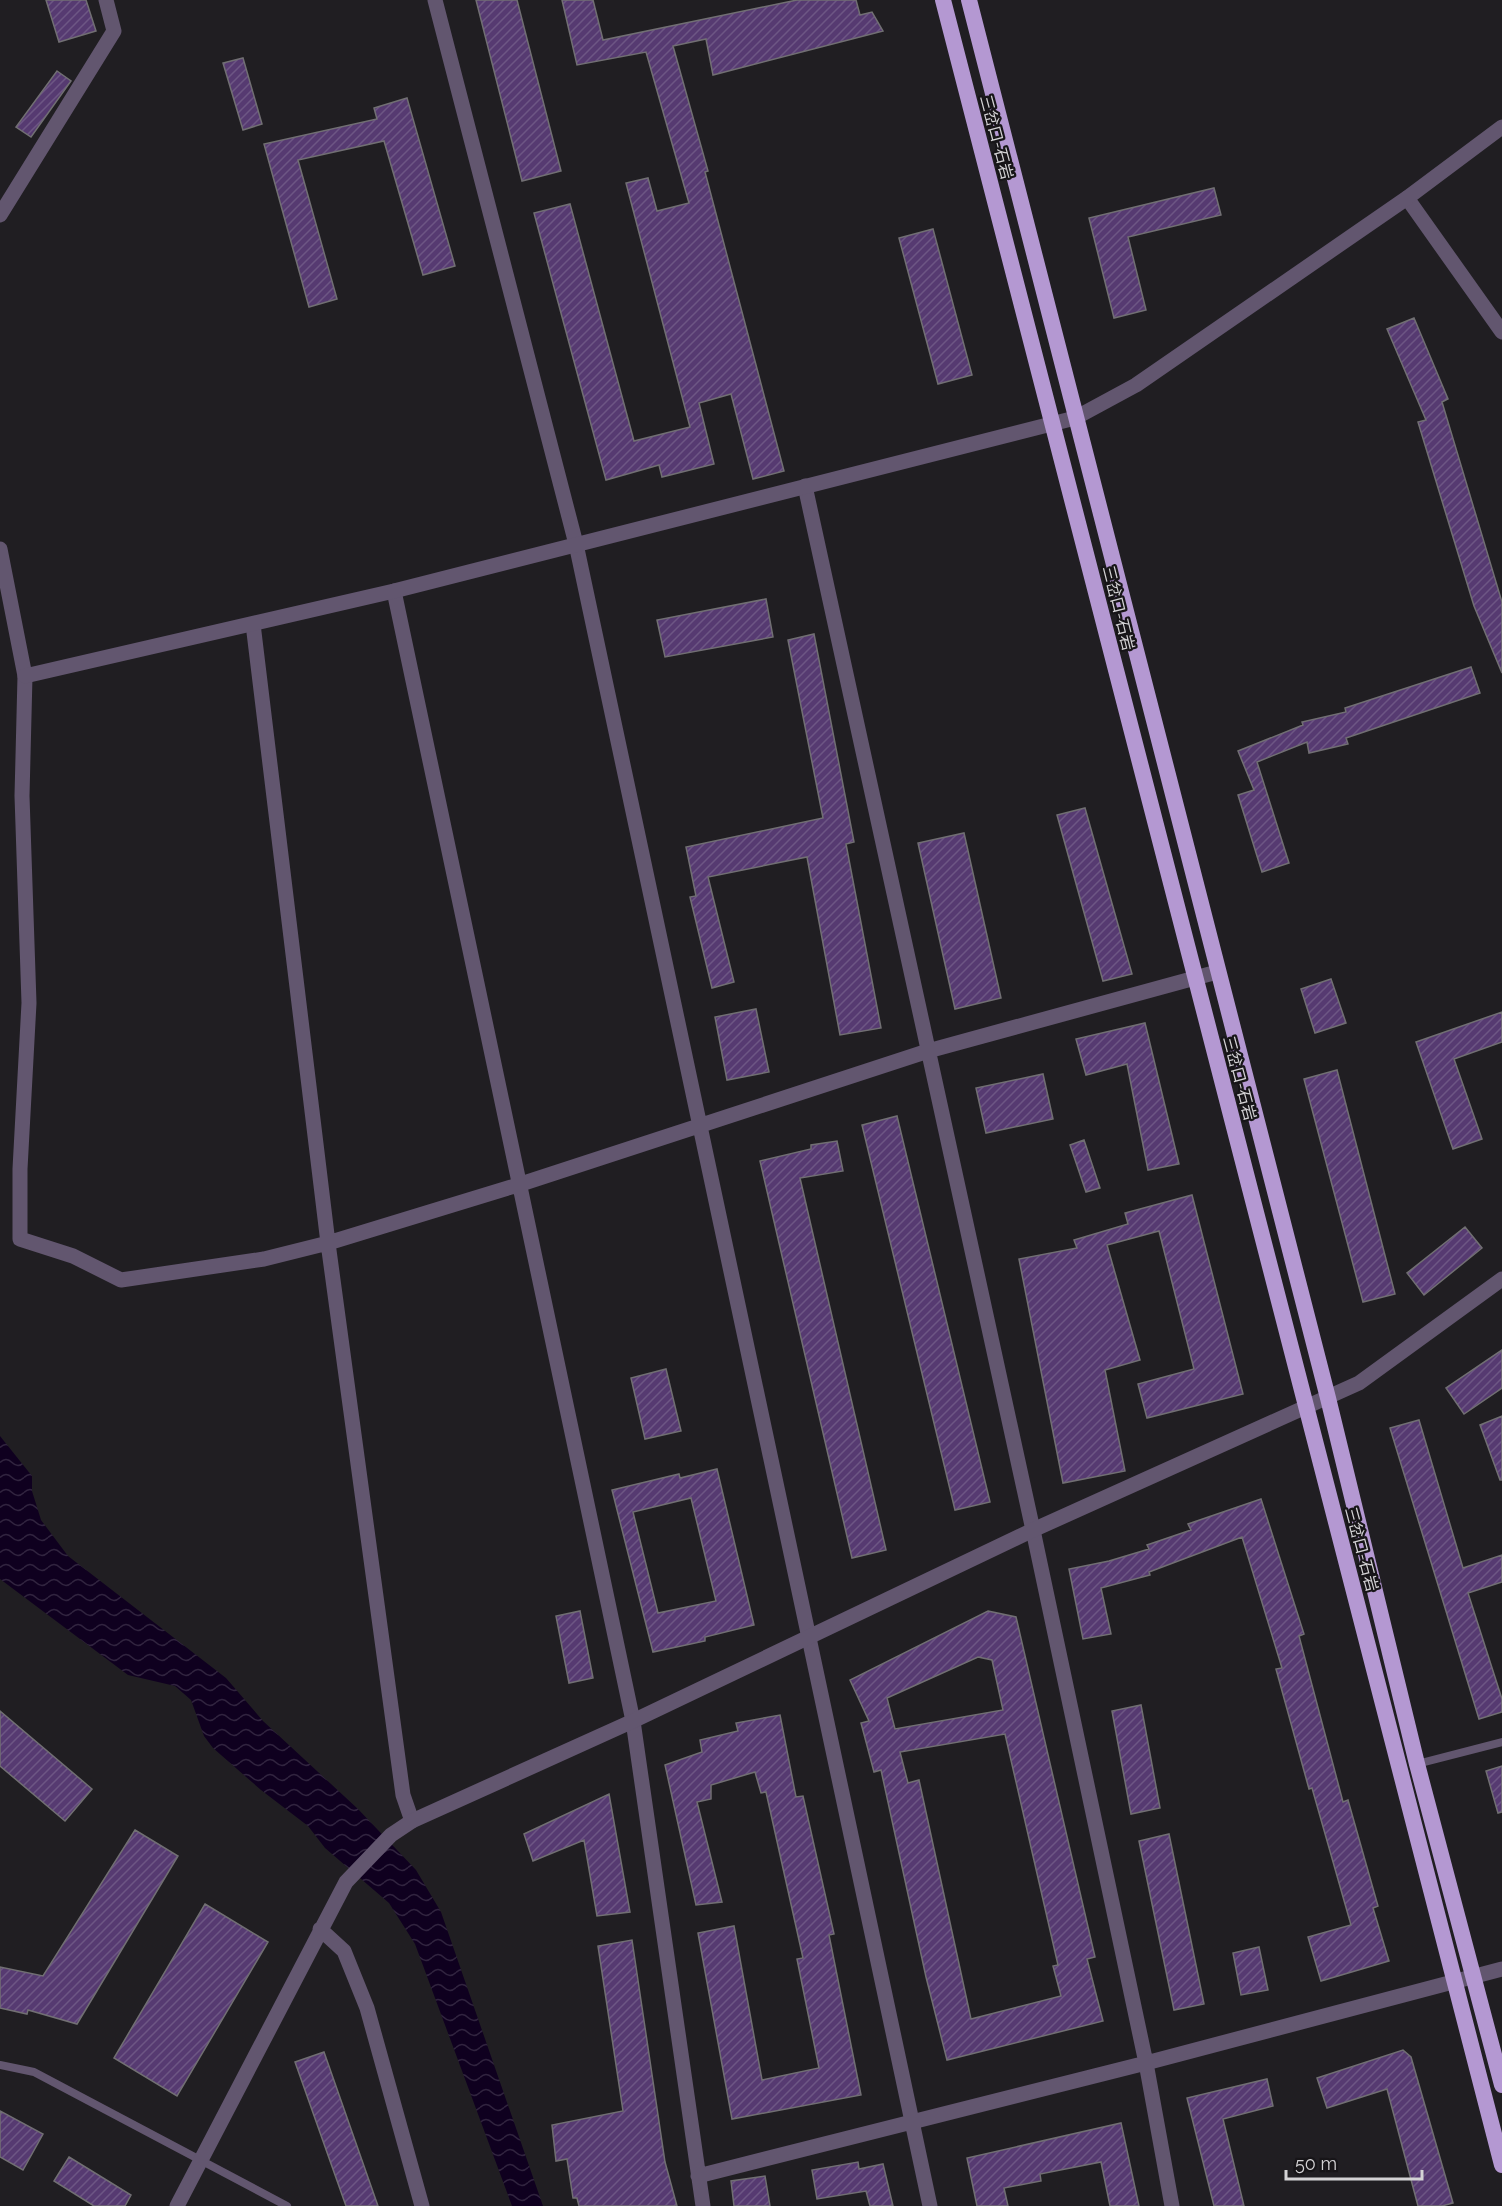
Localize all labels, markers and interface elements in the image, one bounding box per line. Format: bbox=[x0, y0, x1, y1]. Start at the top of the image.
street label: 三岔口-石岩 bbox=[976, 93, 1017, 181]
street label: 三岔口-石岩 bbox=[1099, 564, 1138, 653]
street label: 三岔口-石岩 bbox=[1219, 1034, 1260, 1122]
street label: 三岔口-石岩 bbox=[1341, 1505, 1382, 1593]
scale bar bbox=[1286, 2143, 1422, 2181]
text: 50 m bbox=[1295, 2153, 1337, 2174]

